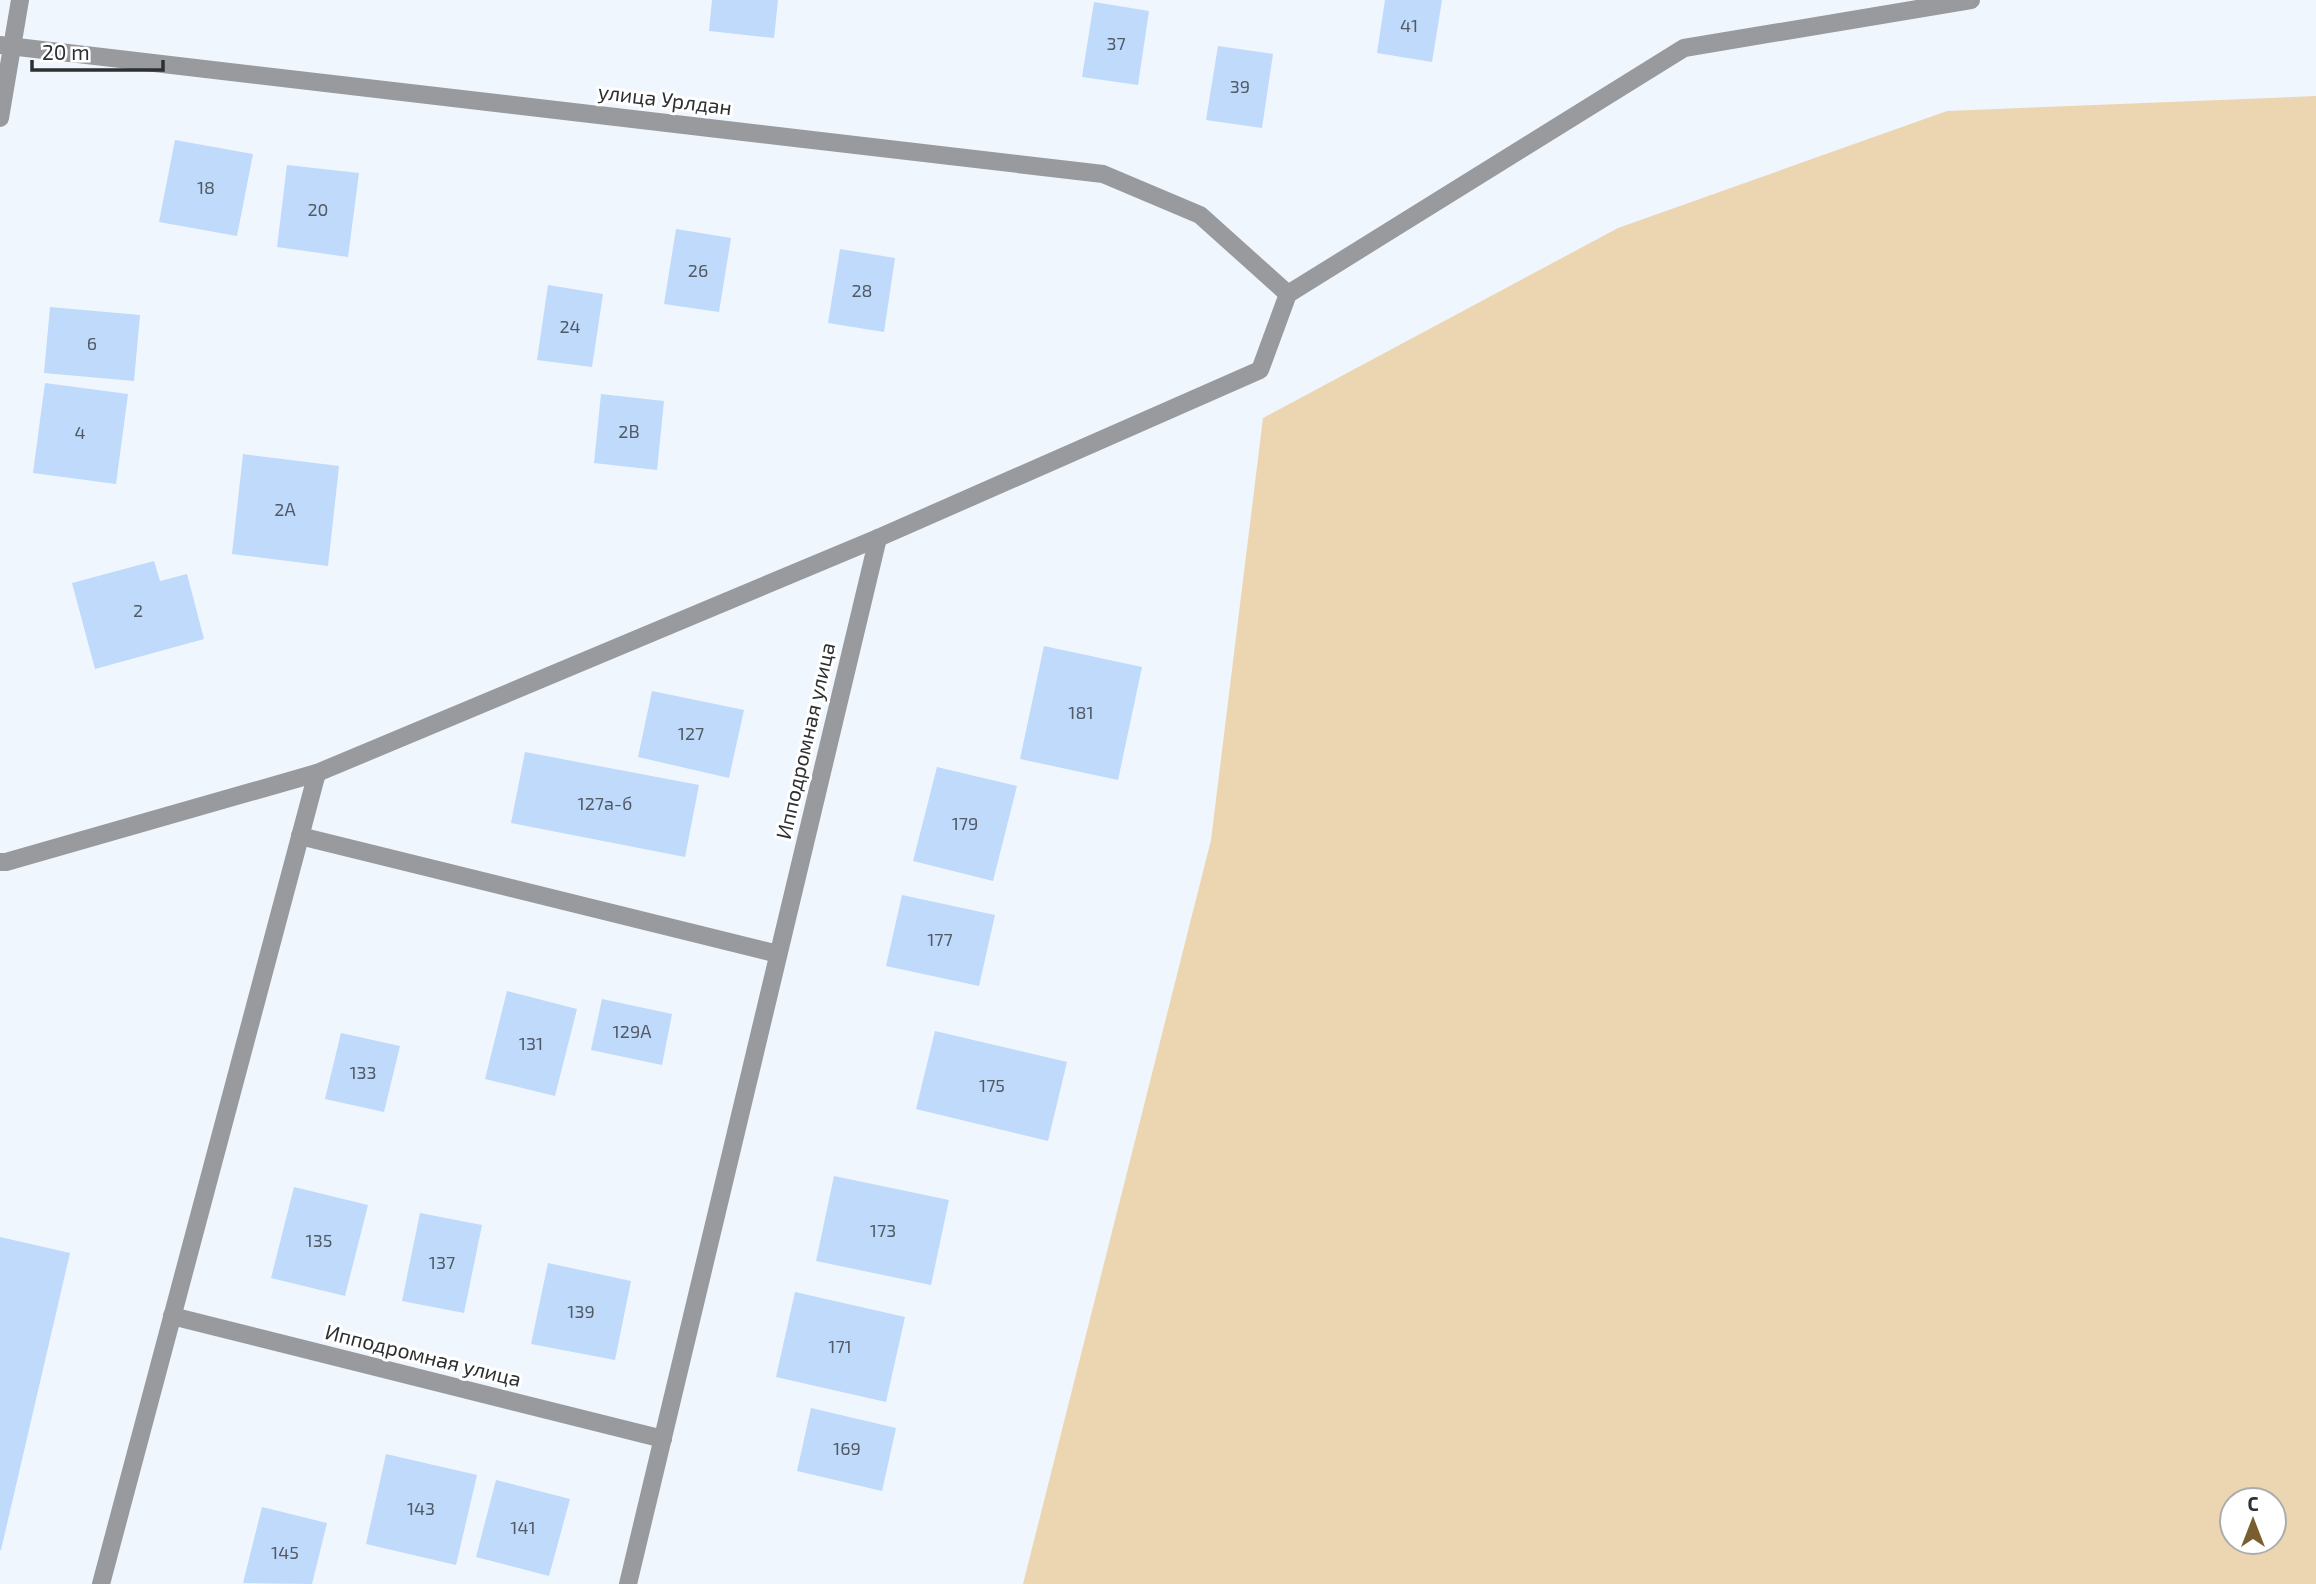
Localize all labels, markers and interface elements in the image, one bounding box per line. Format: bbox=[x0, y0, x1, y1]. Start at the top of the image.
house number: 41 bbox=[1400, 14, 1418, 36]
scale bar bbox=[32, 28, 163, 72]
house number: 37 bbox=[1106, 32, 1126, 54]
text: 20 m bbox=[42, 39, 90, 64]
house number: 39 bbox=[1230, 75, 1250, 97]
street label: улица Урлдан bbox=[597, 78, 734, 120]
house number: 18 bbox=[197, 176, 215, 198]
house number: 20 bbox=[308, 198, 328, 220]
house number: 26 bbox=[688, 259, 708, 281]
house number: 28 bbox=[851, 279, 873, 301]
house number: 24 bbox=[559, 315, 581, 337]
house number: 6 bbox=[87, 332, 97, 354]
house number: 2В bbox=[618, 420, 640, 442]
house number: 4 bbox=[74, 421, 86, 443]
house number: 2А bbox=[274, 498, 296, 520]
house number: 2 bbox=[133, 599, 143, 621]
street label: Ипподромная улица bbox=[770, 640, 840, 842]
house number: 181 bbox=[1068, 701, 1094, 723]
house number: 127 bbox=[678, 722, 704, 744]
house number: 127а-б bbox=[578, 792, 632, 814]
house number: 179 bbox=[952, 812, 978, 834]
house number: 177 bbox=[927, 928, 953, 950]
house number: 129А bbox=[613, 1020, 652, 1042]
house number: 131 bbox=[519, 1032, 543, 1054]
house number: 133 bbox=[349, 1061, 377, 1083]
house number: 175 bbox=[979, 1074, 1005, 1096]
house number: 173 bbox=[870, 1219, 896, 1241]
house number: 135 bbox=[306, 1229, 332, 1251]
house number: 137 bbox=[429, 1251, 455, 1273]
house number: 139 bbox=[567, 1300, 595, 1322]
street label: Ипподромная улица bbox=[322, 1318, 524, 1392]
house number: 171 bbox=[828, 1335, 852, 1357]
house number: 169 bbox=[833, 1437, 861, 1459]
north arrow bbox=[2218, 1486, 2288, 1556]
text: С bbox=[2247, 1492, 2259, 1515]
house number: 143 bbox=[407, 1497, 435, 1519]
house number: 141 bbox=[510, 1516, 536, 1538]
house number: 145 bbox=[271, 1541, 299, 1563]

